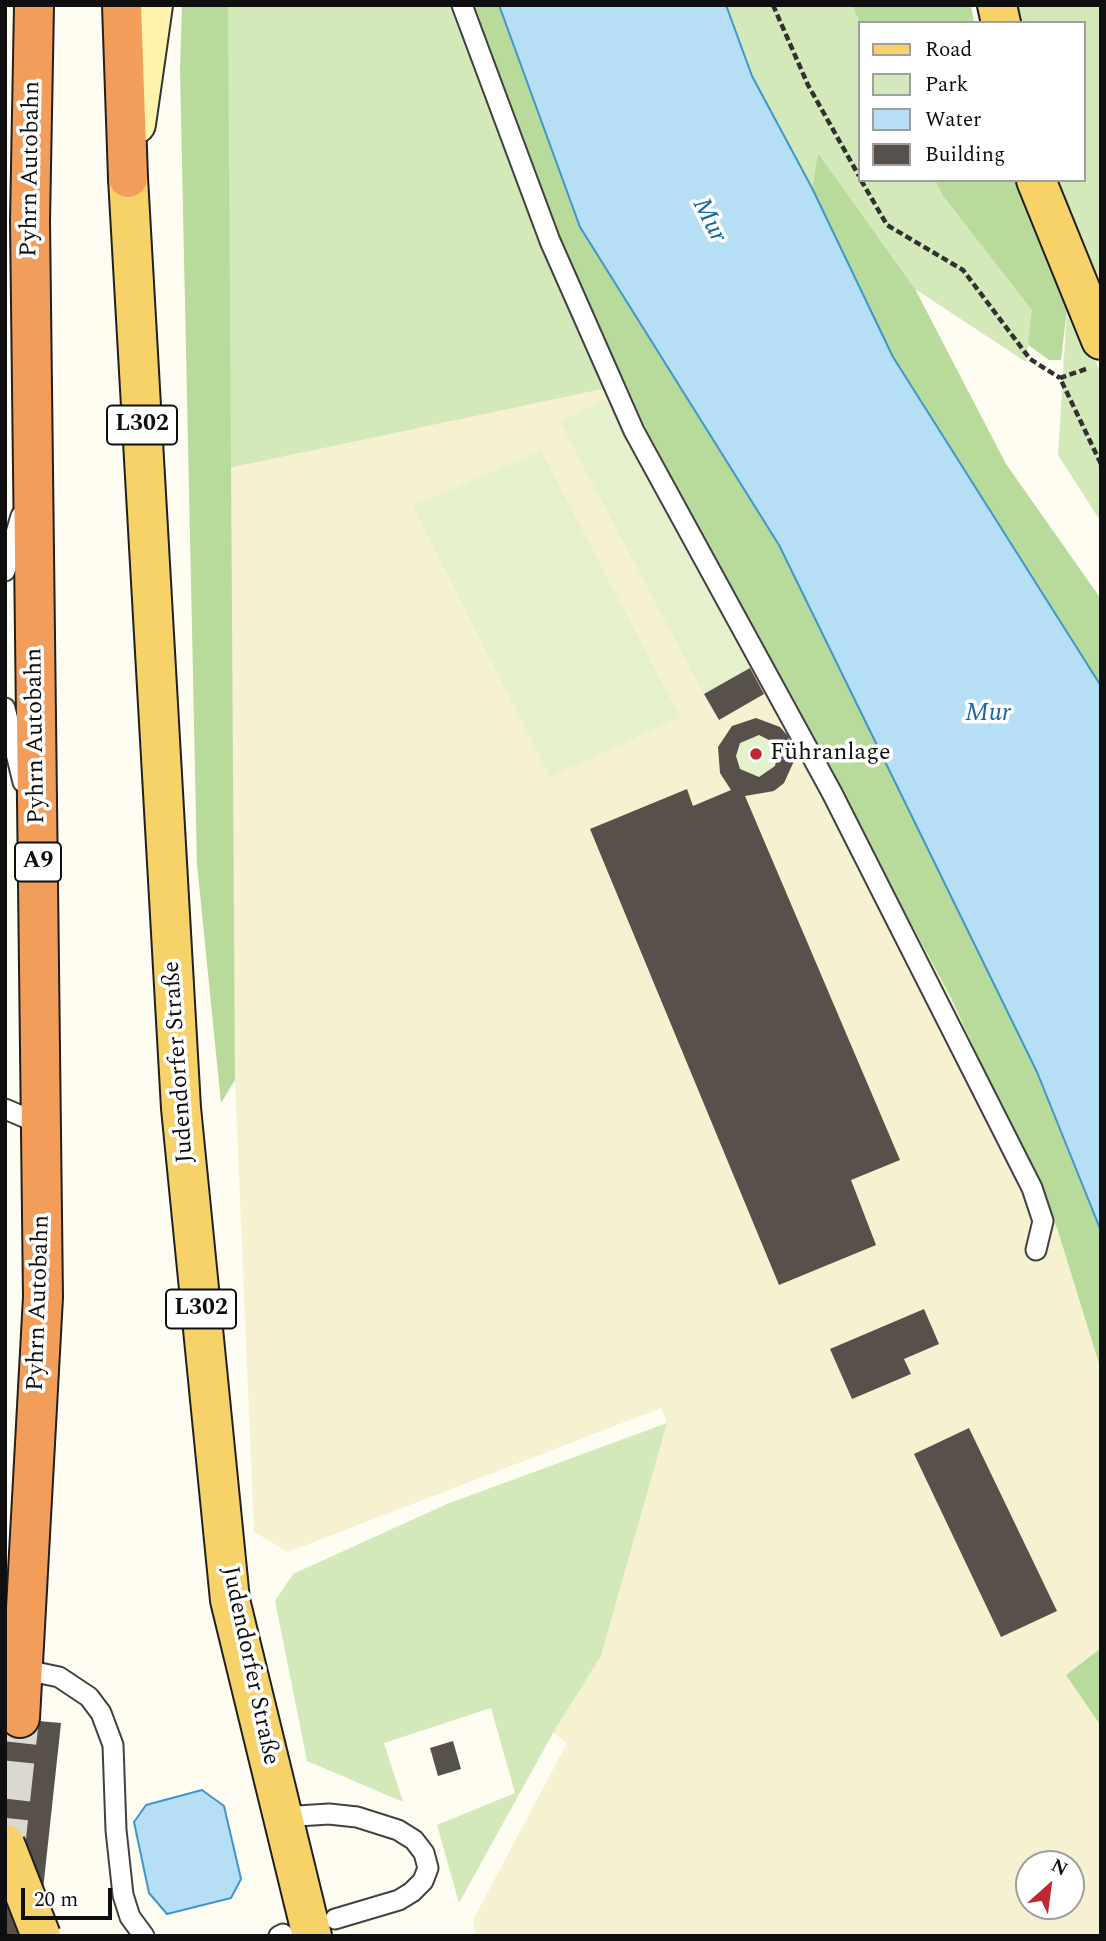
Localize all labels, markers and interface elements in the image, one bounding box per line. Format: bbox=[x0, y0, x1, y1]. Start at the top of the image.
legend bbox=[858, 21, 1085, 182]
text: Road bbox=[925, 34, 972, 66]
text: Park bbox=[925, 69, 968, 101]
street label: Pyhrn Autobahn bbox=[16, 81, 48, 257]
text: Water bbox=[925, 104, 981, 136]
text: Building bbox=[925, 139, 1005, 171]
water label: Mur bbox=[684, 193, 732, 249]
road number: L302 bbox=[107, 406, 177, 444]
street label: Pyhrn Autobahn bbox=[21, 648, 53, 824]
water label: Mur bbox=[965, 699, 1011, 731]
place label: Führanlage bbox=[770, 740, 891, 768]
marker: Führanlage bbox=[748, 746, 764, 762]
road number: A9 bbox=[15, 842, 61, 882]
street label: Judendorfer Straße bbox=[159, 960, 201, 1164]
street label: Pyhrn Autobahn bbox=[23, 1214, 57, 1392]
road number: L302 bbox=[166, 1290, 236, 1328]
street label: Judendorfer Straße bbox=[214, 1564, 284, 1768]
north arrow bbox=[1015, 1850, 1085, 1920]
text: N bbox=[1045, 1851, 1073, 1884]
scale bar bbox=[24, 1874, 116, 1918]
text: 20 m bbox=[34, 1884, 78, 1916]

